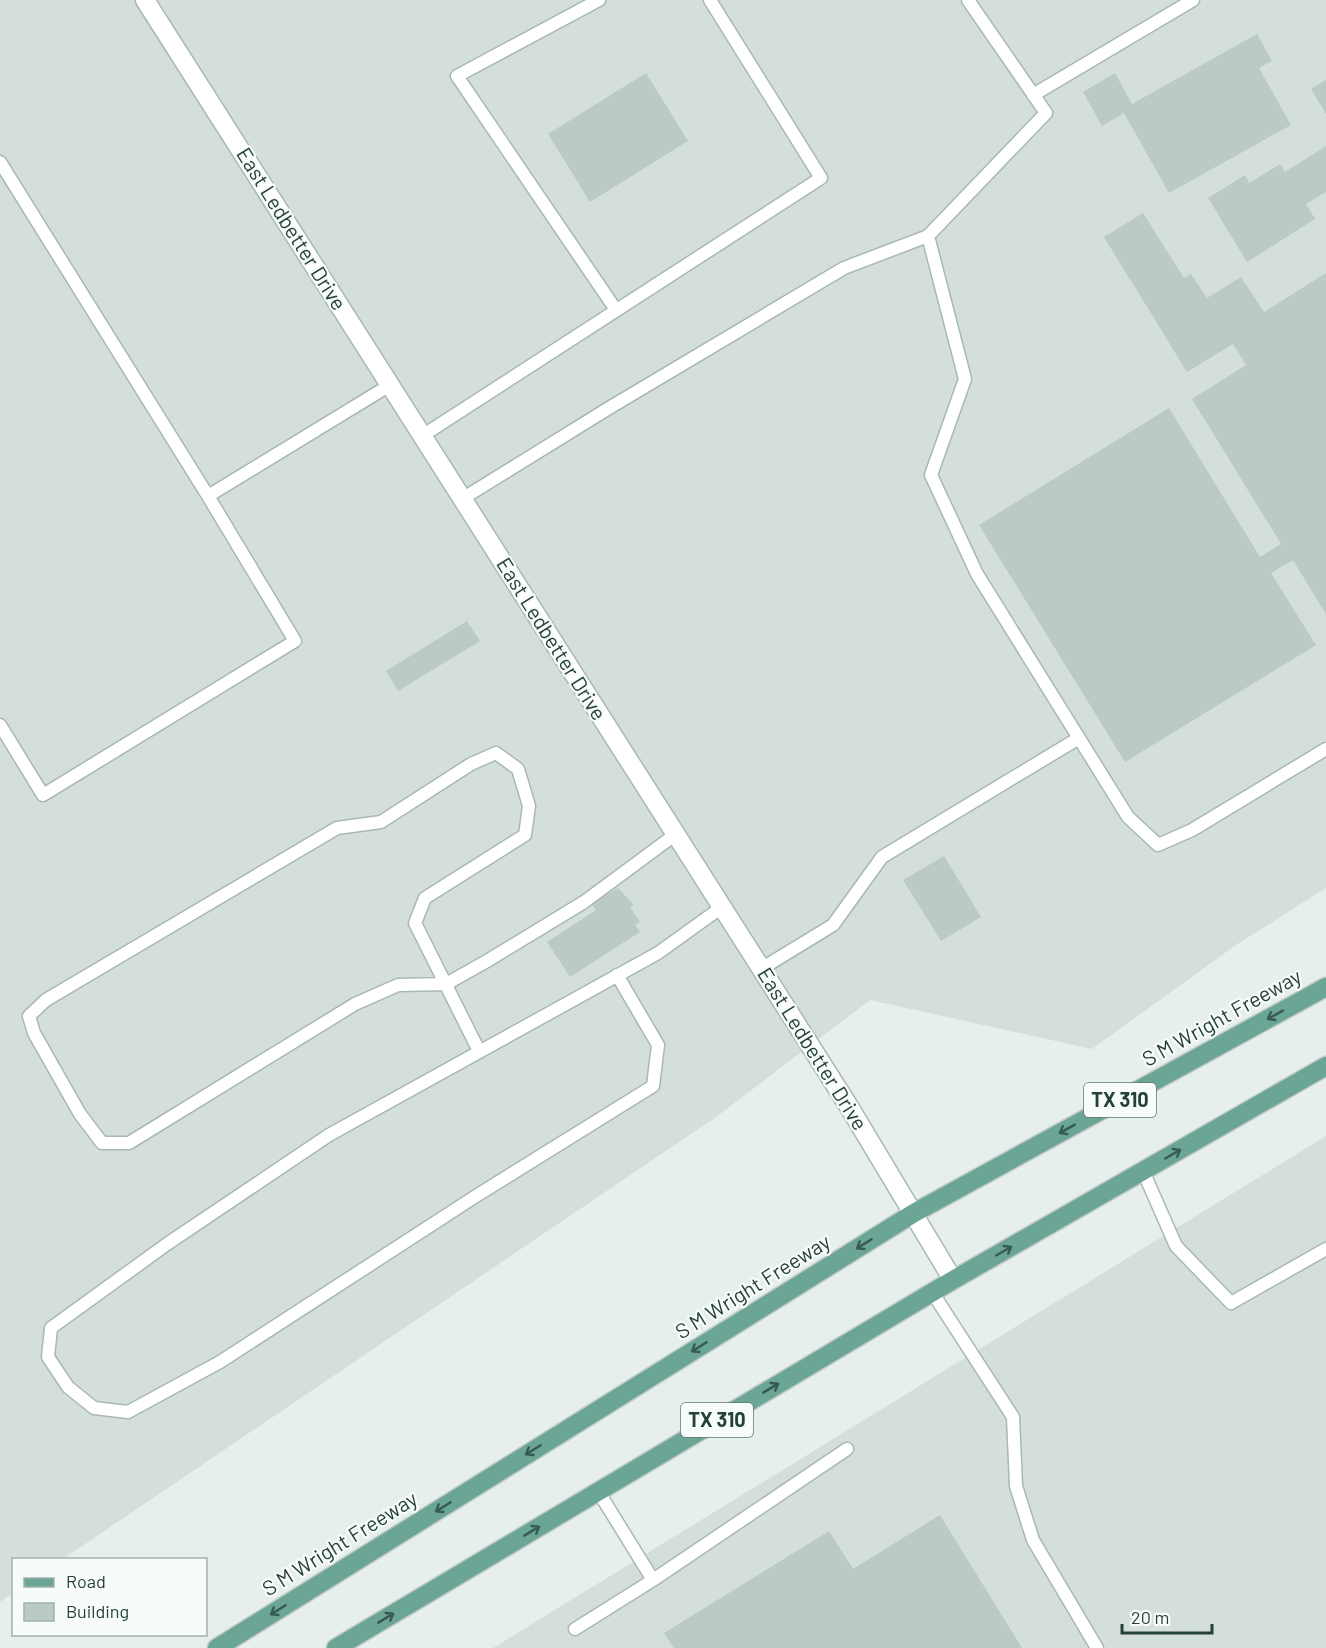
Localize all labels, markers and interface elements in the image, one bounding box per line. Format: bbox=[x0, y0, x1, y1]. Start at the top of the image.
street label: East Ledbetter Drive bbox=[232, 142, 352, 314]
street label: East Ledbetter Drive bbox=[492, 552, 612, 724]
street label: East Ledbetter Drive bbox=[753, 962, 873, 1134]
street label: S M Wright Freeway bbox=[1137, 962, 1305, 1071]
one-way arrow bbox=[1267, 1009, 1284, 1021]
road number: TX 310 bbox=[1084, 1083, 1156, 1117]
one-way arrow bbox=[1059, 1123, 1076, 1135]
one-way arrow bbox=[1164, 1147, 1181, 1159]
street label: S M Wright Freeway bbox=[670, 1228, 835, 1343]
one-way arrow bbox=[856, 1239, 873, 1251]
one-way arrow bbox=[995, 1245, 1012, 1257]
one-way arrow bbox=[691, 1342, 708, 1354]
one-way arrow bbox=[762, 1381, 779, 1393]
road number: TX 310 bbox=[681, 1403, 753, 1437]
one-way arrow bbox=[525, 1445, 542, 1457]
street label: S M Wright Freeway bbox=[257, 1485, 422, 1600]
one-way arrow bbox=[435, 1501, 452, 1513]
one-way arrow bbox=[523, 1524, 540, 1536]
legend bbox=[12, 1558, 207, 1636]
text: Road bbox=[66, 1570, 106, 1592]
scale bar bbox=[1122, 1597, 1212, 1635]
text: Building bbox=[66, 1600, 129, 1622]
one-way arrow bbox=[270, 1604, 287, 1616]
text: 20 m bbox=[1131, 1606, 1169, 1628]
one-way arrow bbox=[377, 1612, 394, 1624]

